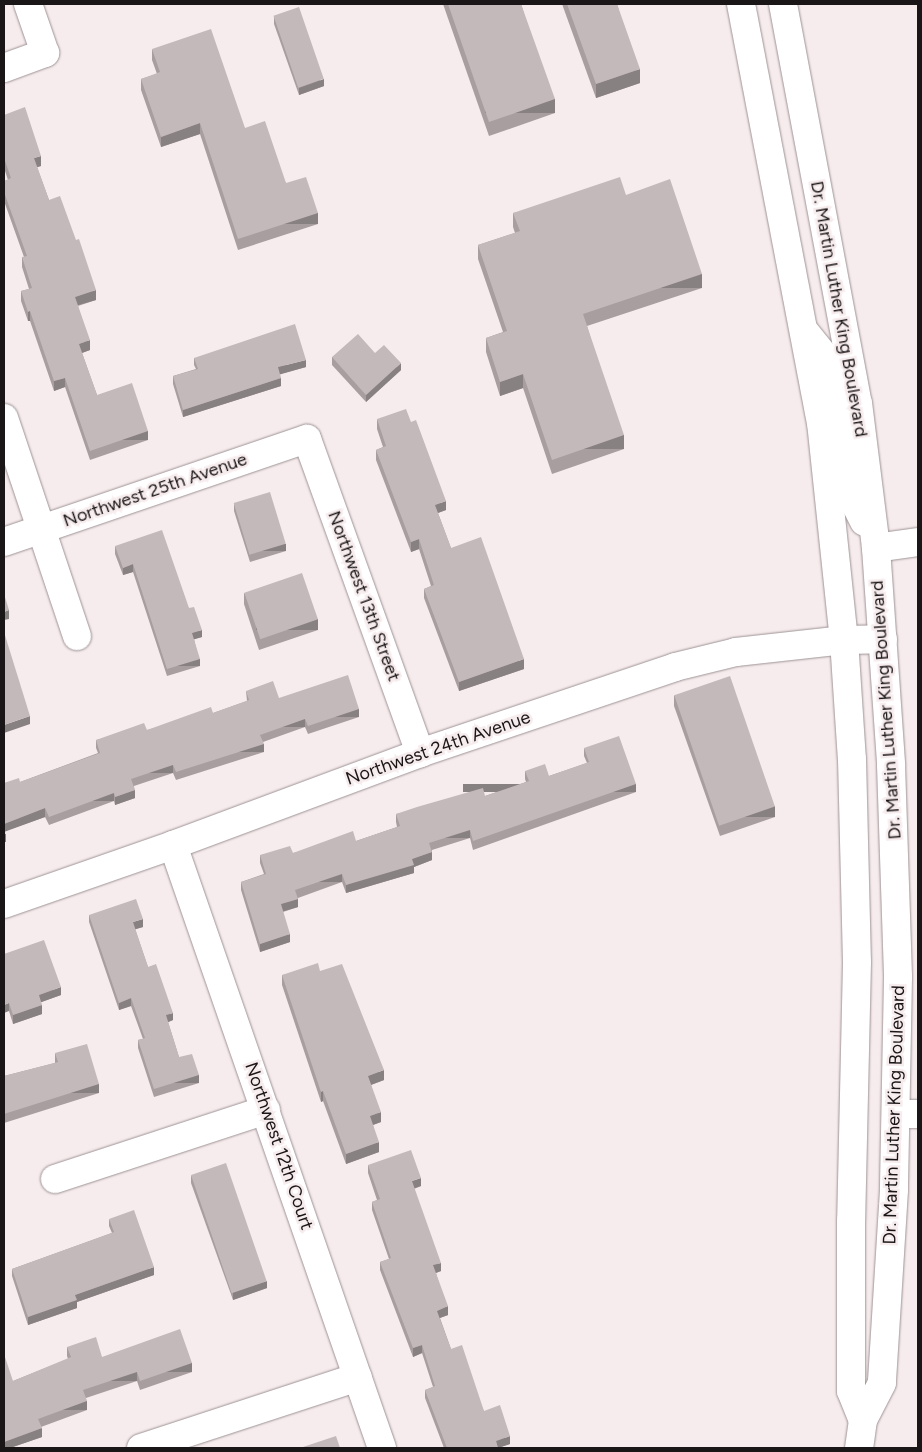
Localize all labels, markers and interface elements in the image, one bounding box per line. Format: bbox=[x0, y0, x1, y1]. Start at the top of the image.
street label: Dr. Martin Luther King Boulevard bbox=[806, 179, 872, 439]
street label: Northwest 25th Avenue bbox=[60, 448, 250, 532]
street label: Northwest 13th Street bbox=[323, 508, 405, 684]
street label: Dr. Martin Luther King Boulevard bbox=[866, 580, 906, 840]
street label: Northwest 24th Avenue bbox=[343, 706, 533, 790]
street label: Dr. Martin Luther King Boulevard bbox=[879, 985, 909, 1245]
street label: Northwest 12th Court bbox=[240, 1059, 318, 1233]

